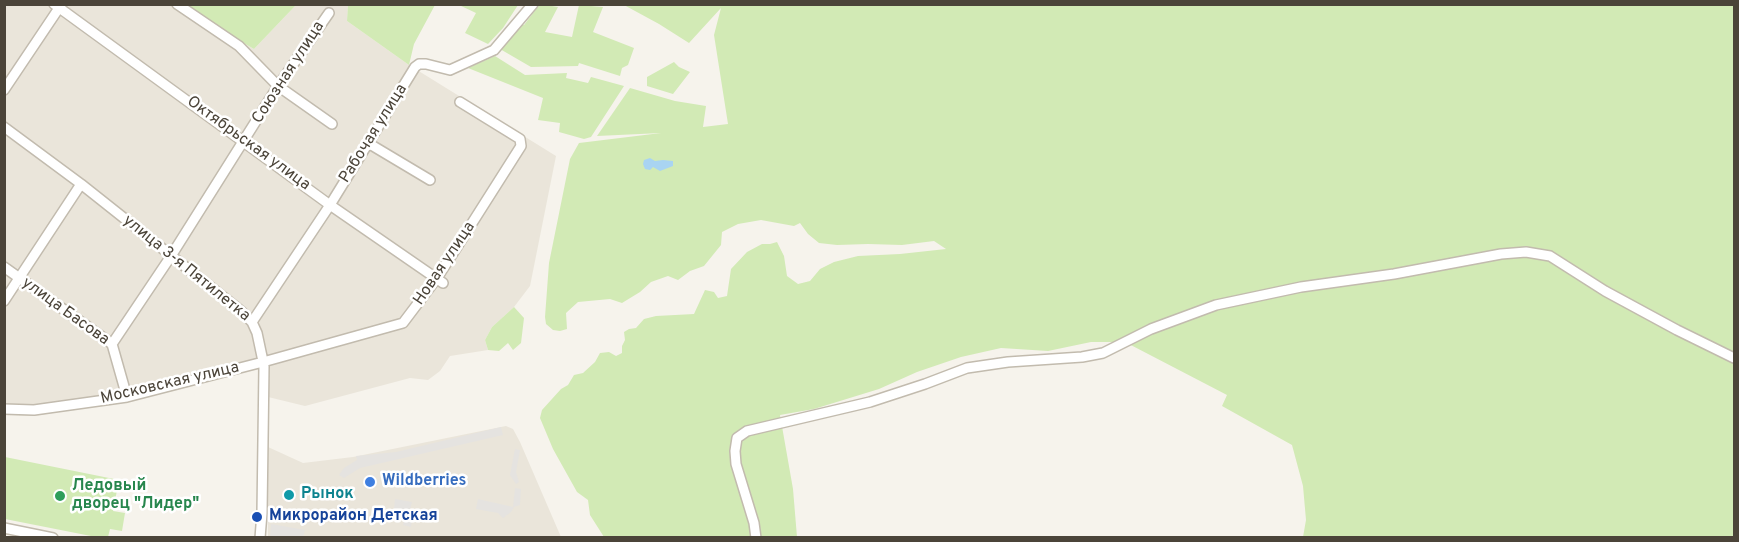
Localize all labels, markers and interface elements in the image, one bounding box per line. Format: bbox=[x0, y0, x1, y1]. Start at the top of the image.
street label: Союзная улица bbox=[249, 18, 329, 128]
street label: Рабочая улица bbox=[336, 81, 412, 187]
street label: Октябрьская улица bbox=[182, 93, 314, 195]
street label: улица 3-я Пятилетка bbox=[118, 212, 254, 326]
street label: Новая улица bbox=[410, 219, 480, 309]
street label: улица Басова bbox=[17, 274, 113, 350]
street label: Московская улица bbox=[99, 359, 241, 409]
place label: Wildberries bbox=[382, 472, 466, 492]
marker: Wildberries bbox=[363, 475, 377, 489]
place label: Ледовый дворец "Лидер" bbox=[72, 477, 199, 515]
place label: Рынок bbox=[301, 485, 354, 505]
marker: Рынок bbox=[282, 488, 296, 502]
marker: Ледовый дворец "Лидер" bbox=[53, 489, 67, 503]
place label: Микрорайон Детская bbox=[269, 507, 438, 527]
marker: Микрорайон Детская bbox=[250, 510, 264, 524]

